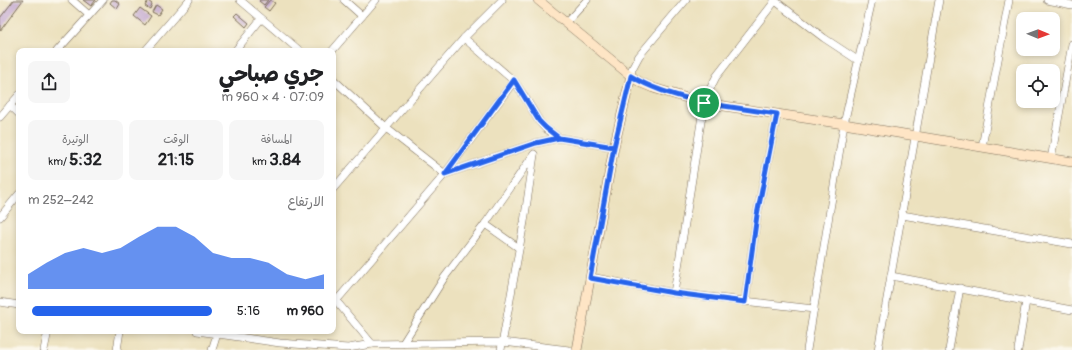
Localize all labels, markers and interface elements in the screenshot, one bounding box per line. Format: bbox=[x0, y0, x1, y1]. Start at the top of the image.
north arrow bbox=[1016, 12, 1060, 56]
map controls bbox=[1016, 12, 1060, 108]
text: جري صباحي bbox=[219, 60, 324, 88]
button: share bbox=[28, 61, 70, 103]
button: locate bbox=[1016, 64, 1060, 108]
pin bbox=[687, 86, 721, 120]
text: 07:09 · 4 × 960 m bbox=[221, 89, 324, 105]
icon: arrive bbox=[693, 92, 715, 114]
text: الوتيرة bbox=[62, 133, 89, 146]
text: الوقت bbox=[163, 133, 189, 146]
text: المسافة bbox=[261, 133, 292, 146]
text: 5:32 bbox=[69, 149, 102, 170]
text: 21:15 bbox=[158, 149, 194, 170]
text: 3.84 bbox=[269, 149, 301, 170]
text: /km bbox=[49, 155, 69, 168]
text: km bbox=[252, 155, 269, 168]
text: 242–252 m bbox=[28, 192, 94, 208]
text: الارتفاع bbox=[288, 194, 324, 210]
text: 5:16 bbox=[237, 303, 260, 319]
text: 960 m bbox=[286, 303, 324, 319]

